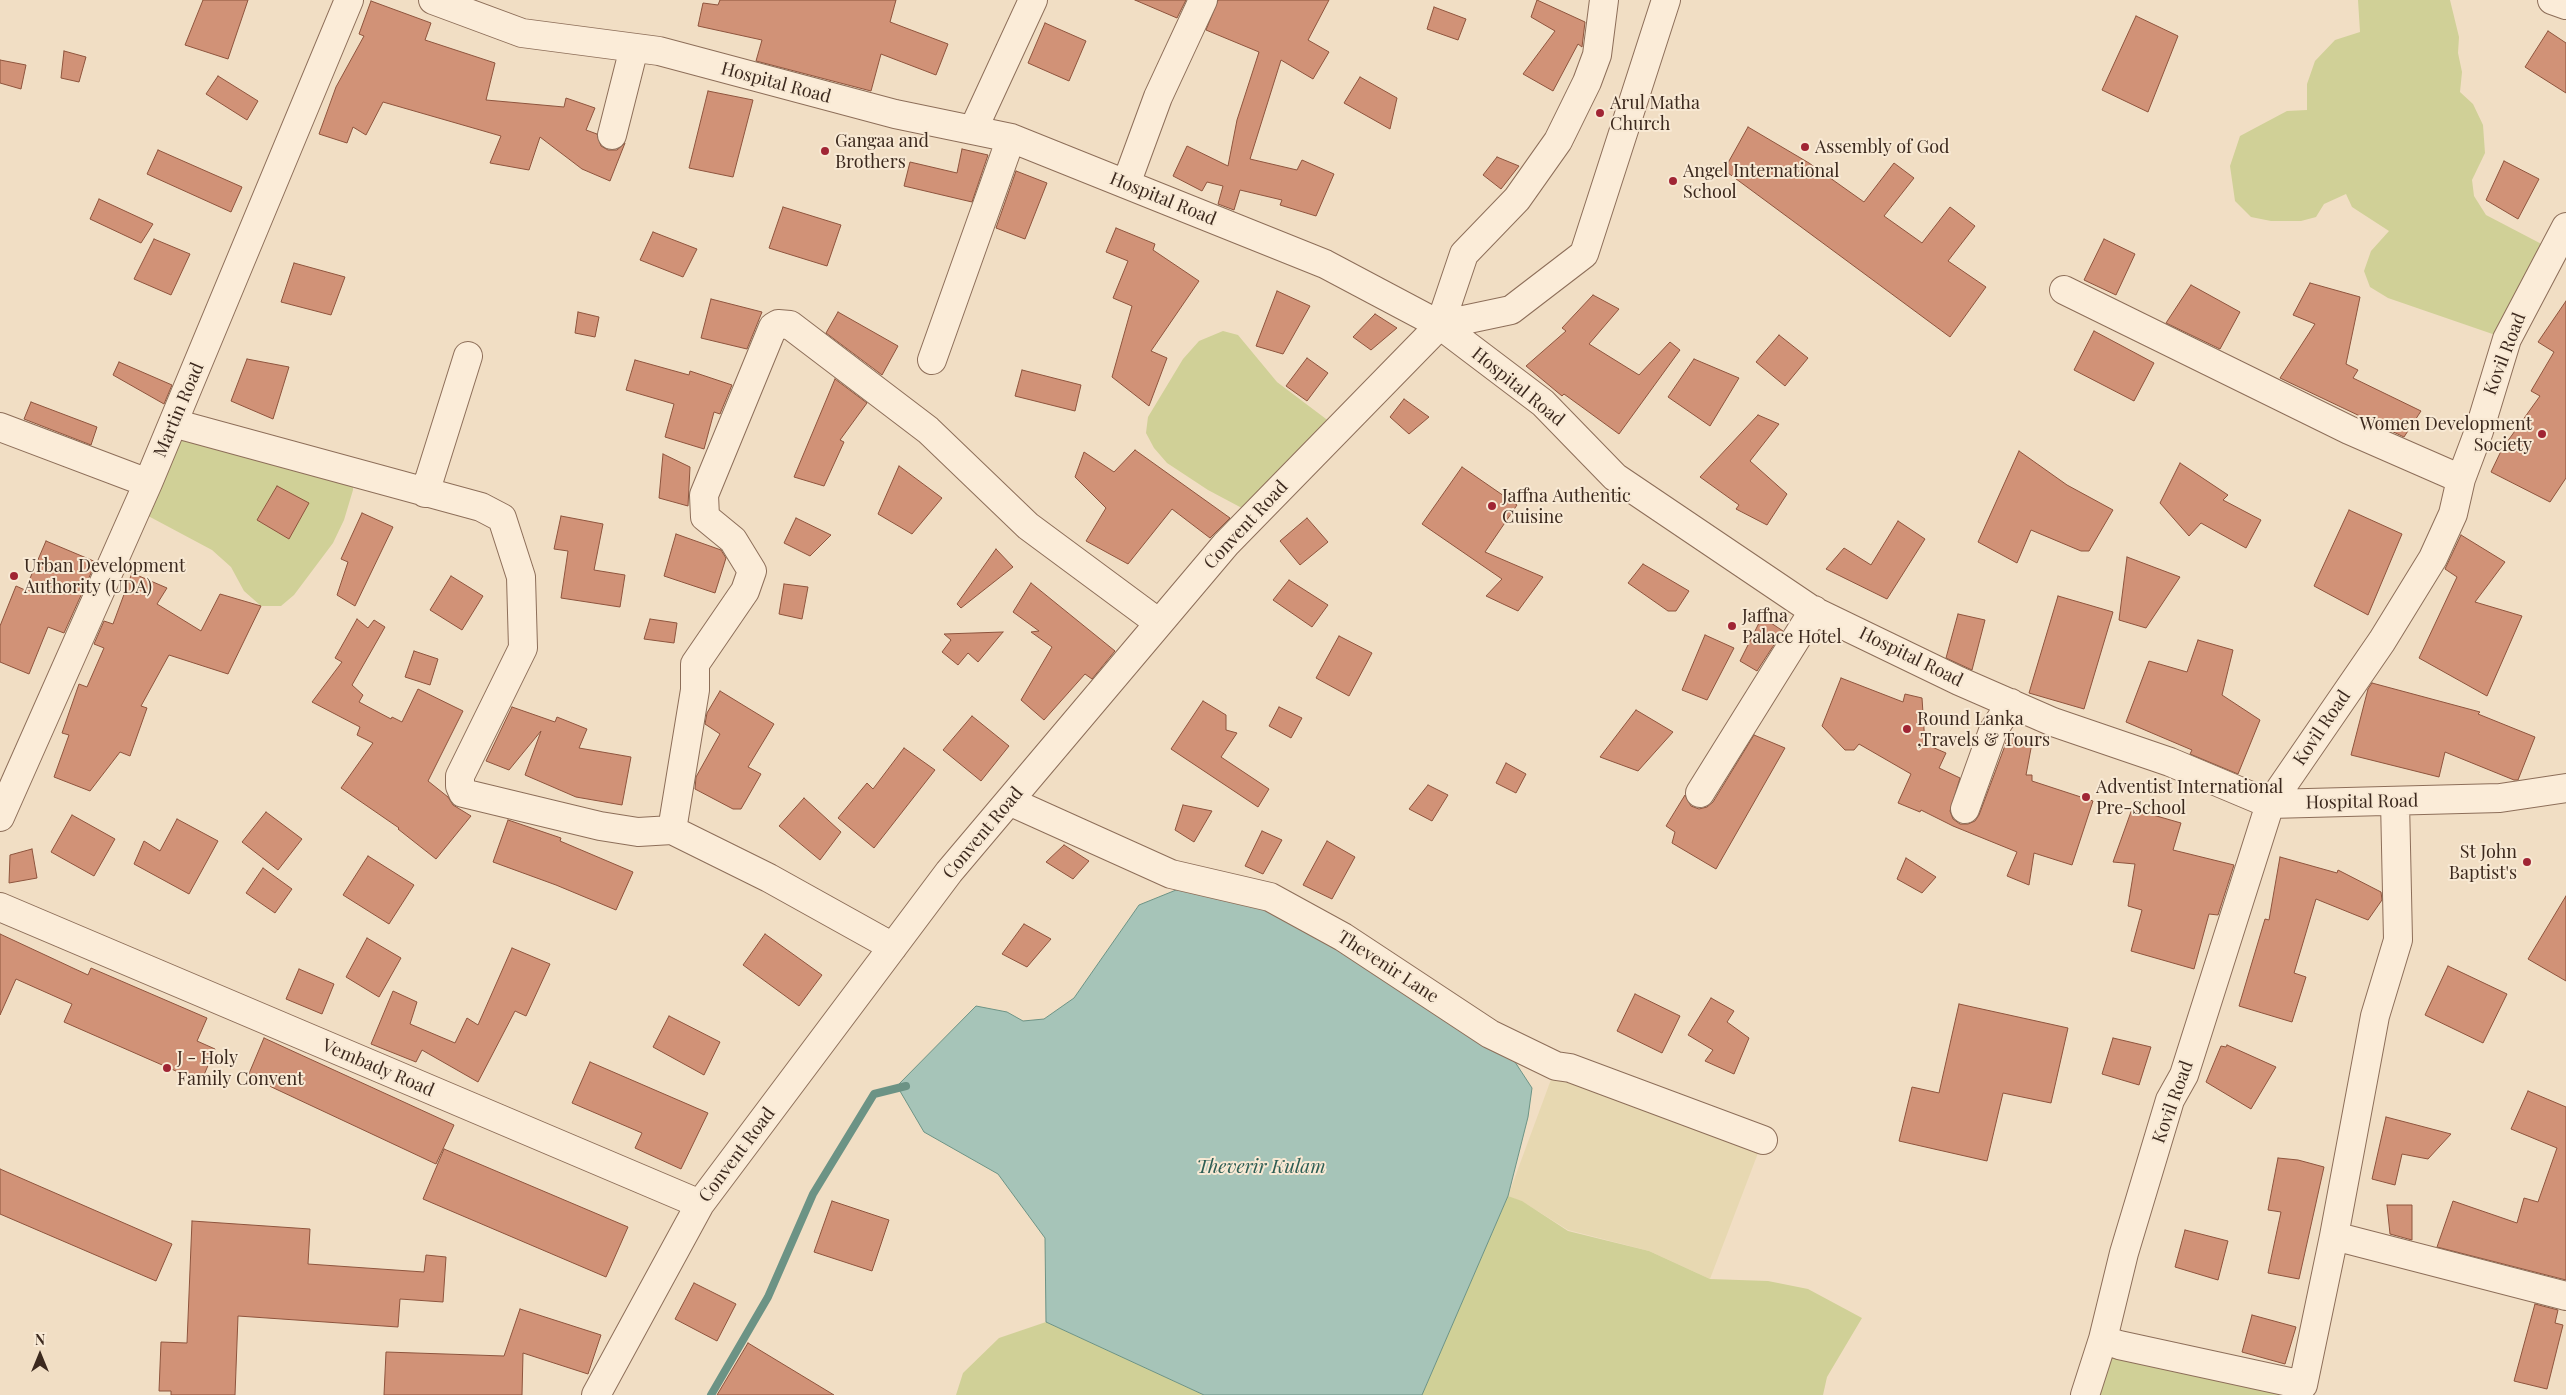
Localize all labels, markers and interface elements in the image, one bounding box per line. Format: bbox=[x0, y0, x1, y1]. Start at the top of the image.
street label: Hospital Road bbox=[719, 58, 833, 108]
place label: Arul Matha Church bbox=[1610, 92, 1700, 134]
marker: Arul Matha Church bbox=[1594, 107, 1606, 119]
place label: Gangaa and Brothers bbox=[835, 130, 929, 172]
place label: Assembly of God bbox=[1815, 136, 1949, 158]
marker: Assembly of God bbox=[1799, 141, 1811, 153]
marker: Gangaa and Brothers bbox=[819, 145, 831, 157]
place label: Angel International School bbox=[1683, 160, 1839, 202]
street label: Hospital Road bbox=[1107, 168, 1219, 230]
marker: Angel International School bbox=[1667, 175, 1679, 187]
street label: Kovil Road bbox=[2479, 310, 2531, 398]
street label: Hospital Road bbox=[1467, 343, 1569, 431]
street label: Martin Road bbox=[149, 360, 209, 460]
place label: Women Development Society bbox=[2359, 413, 2532, 456]
marker: Women Development Society bbox=[2536, 428, 2548, 440]
street label: Convent Road bbox=[1200, 476, 1292, 574]
place label: Jaffna Authentic Cuisine bbox=[1502, 485, 1631, 528]
marker: Jaffna Authentic Cuisine bbox=[1486, 500, 1498, 512]
place label: Urban Development Authority (UDA) bbox=[24, 555, 185, 598]
marker: Urban Development Authority (UDA) bbox=[8, 570, 20, 582]
place label: Jaffna Palace Hotel bbox=[1742, 605, 1842, 648]
marker: Jaffna Palace Hotel bbox=[1726, 620, 1738, 632]
street label: Hospital Road bbox=[1856, 623, 1966, 691]
street label: Kovil Road bbox=[2289, 686, 2355, 770]
place label: Round Lanka ,Travels & Tours bbox=[1917, 708, 2050, 751]
marker: Round Lanka ,Travels & Tours bbox=[1901, 723, 1913, 735]
place label: Adventist International Pre-School bbox=[2096, 776, 2283, 819]
street label: Convent Road bbox=[938, 783, 1028, 883]
street label: Hospital Road bbox=[2305, 790, 2419, 814]
marker: Adventist International Pre-School bbox=[2080, 791, 2092, 803]
place label: St John Baptist's bbox=[2449, 841, 2517, 884]
marker: St John Baptist's bbox=[2521, 856, 2533, 868]
street label: Thevenir Lane bbox=[1333, 926, 1443, 1008]
street label: Vembady Road bbox=[319, 1035, 437, 1101]
place label: J - Holy Family Convent bbox=[177, 1047, 304, 1090]
street label: Kovil Road bbox=[2148, 1058, 2198, 1146]
marker: J - Holy Family Convent bbox=[161, 1062, 173, 1074]
street label: Convent Road bbox=[694, 1103, 780, 1207]
water label: Theverir Kulam bbox=[1196, 1156, 1326, 1178]
north arrow bbox=[15, 1330, 65, 1380]
text: N bbox=[35, 1330, 45, 1349]

